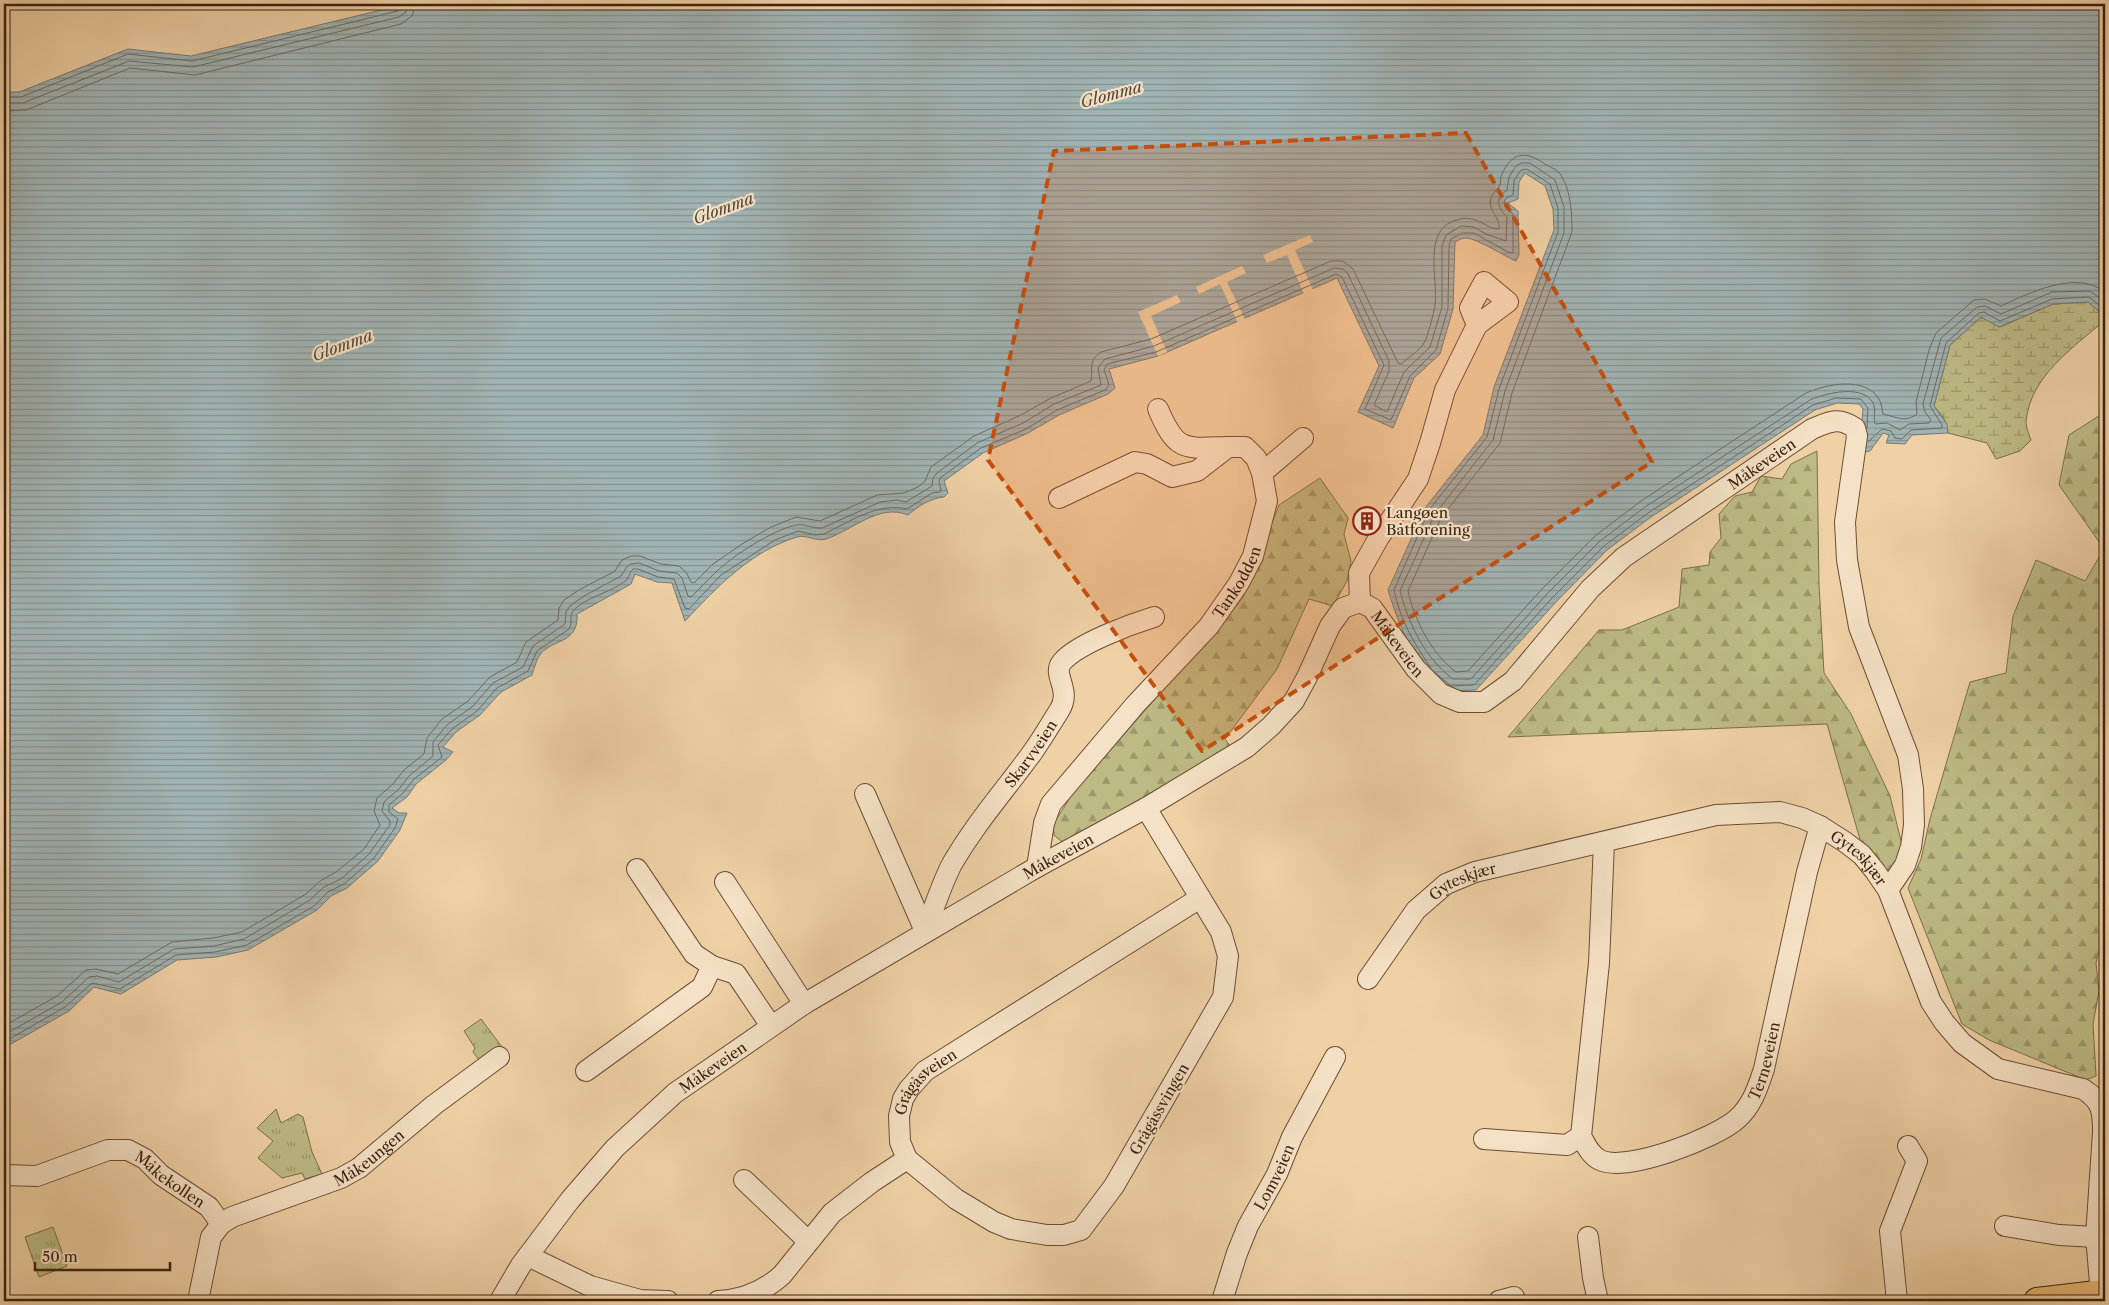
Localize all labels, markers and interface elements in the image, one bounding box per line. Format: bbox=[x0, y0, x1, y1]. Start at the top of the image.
water label: Glomma bbox=[1078, 76, 1145, 112]
water label: Glomma bbox=[690, 188, 756, 228]
water label: Glomma bbox=[309, 325, 375, 365]
street label: Måkeveien bbox=[1724, 433, 1800, 493]
place label: Langøen Båtforening bbox=[1386, 503, 1470, 539]
building icon: Langøen Båtforening bbox=[1352, 506, 1382, 536]
street label: Tankodden bbox=[1208, 544, 1265, 622]
street label: Måkeveien bbox=[1367, 607, 1429, 682]
street label: Skarvveien bbox=[1000, 716, 1061, 791]
street label: Gyteskjær bbox=[1827, 826, 1892, 889]
street label: Måkeveien bbox=[1019, 829, 1097, 883]
street label: Gyteskjær bbox=[1425, 858, 1498, 904]
street label: Terneveien bbox=[1744, 1019, 1784, 1103]
street label: Måkeveien bbox=[675, 1037, 751, 1097]
street label: Grågåsveien bbox=[890, 1044, 960, 1117]
street label: Grågåssvingen bbox=[1125, 1059, 1193, 1158]
street label: Måkeungen bbox=[330, 1124, 408, 1190]
street label: Lomveien bbox=[1249, 1141, 1298, 1213]
street label: Måkekollen bbox=[132, 1146, 209, 1212]
scale bar bbox=[35, 1240, 170, 1272]
text: 50 m bbox=[42, 1247, 78, 1266]

